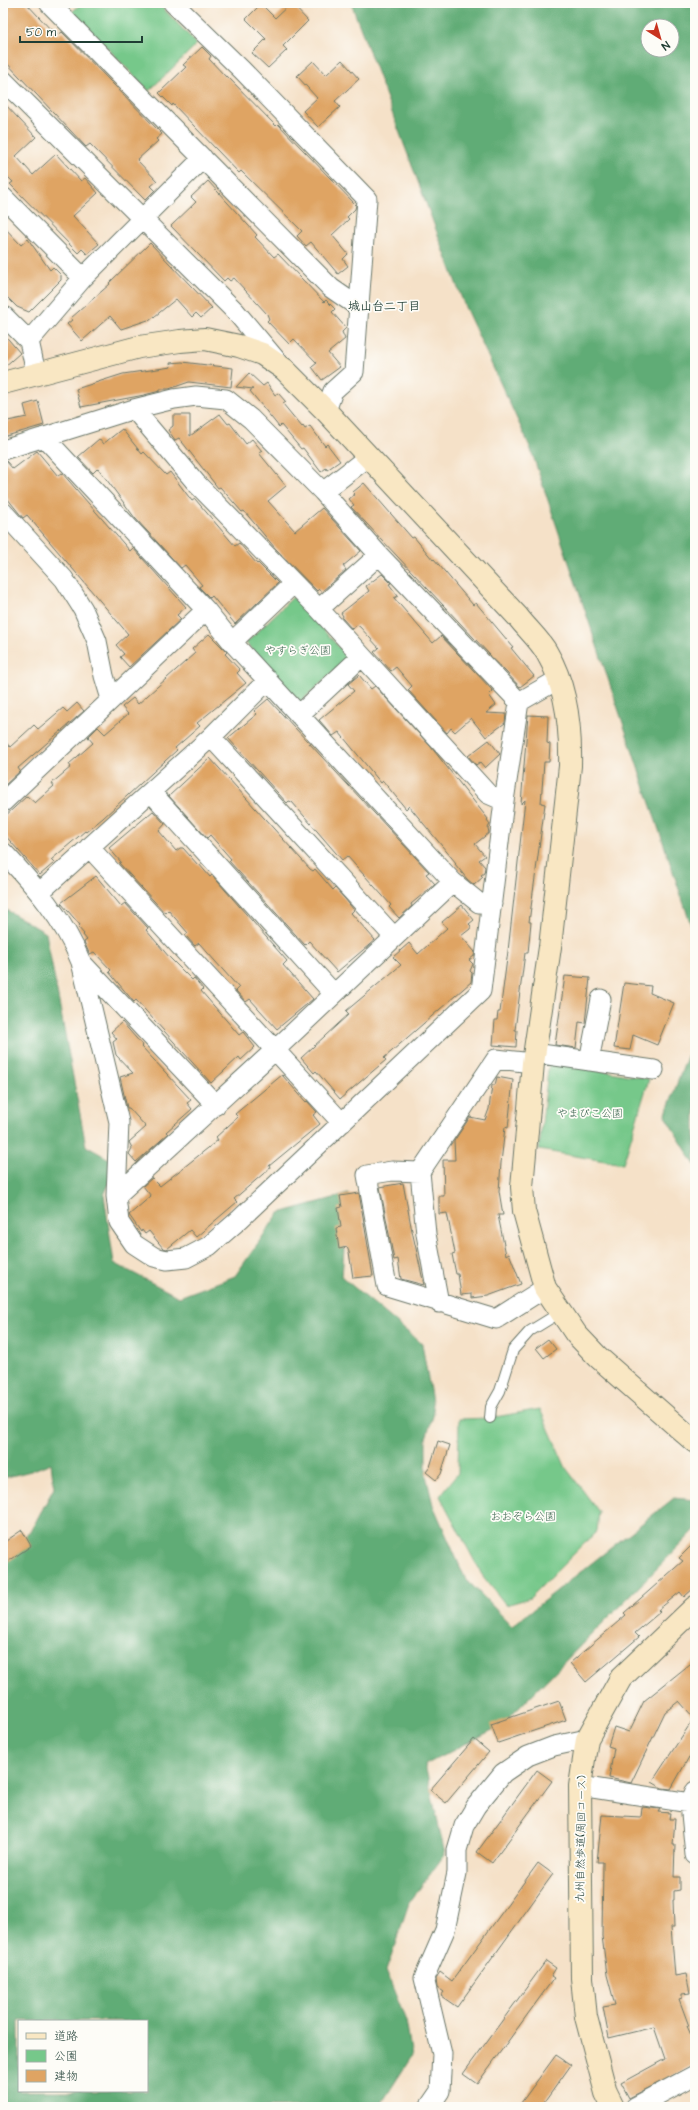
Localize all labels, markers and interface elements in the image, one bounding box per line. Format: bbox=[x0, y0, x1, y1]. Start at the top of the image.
scale bar bbox=[20, 18, 142, 44]
north arrow bbox=[640, 18, 680, 58]
text: 50 m bbox=[26, 24, 57, 41]
text: N bbox=[658, 38, 673, 54]
district label: 城山台二丁目 bbox=[348, 298, 420, 315]
park label: やすらぎ公園 bbox=[265, 643, 331, 658]
park label: やまびこ公園 bbox=[557, 1106, 623, 1121]
park label: おおぞら公園 bbox=[490, 1509, 556, 1524]
street label: 九州自然歩道(周回コース) bbox=[572, 1775, 590, 1903]
legend bbox=[18, 2020, 148, 2092]
text: 道路 bbox=[54, 2028, 78, 2045]
text: 公園 bbox=[54, 2048, 78, 2065]
text: 建物 bbox=[54, 2068, 78, 2085]

